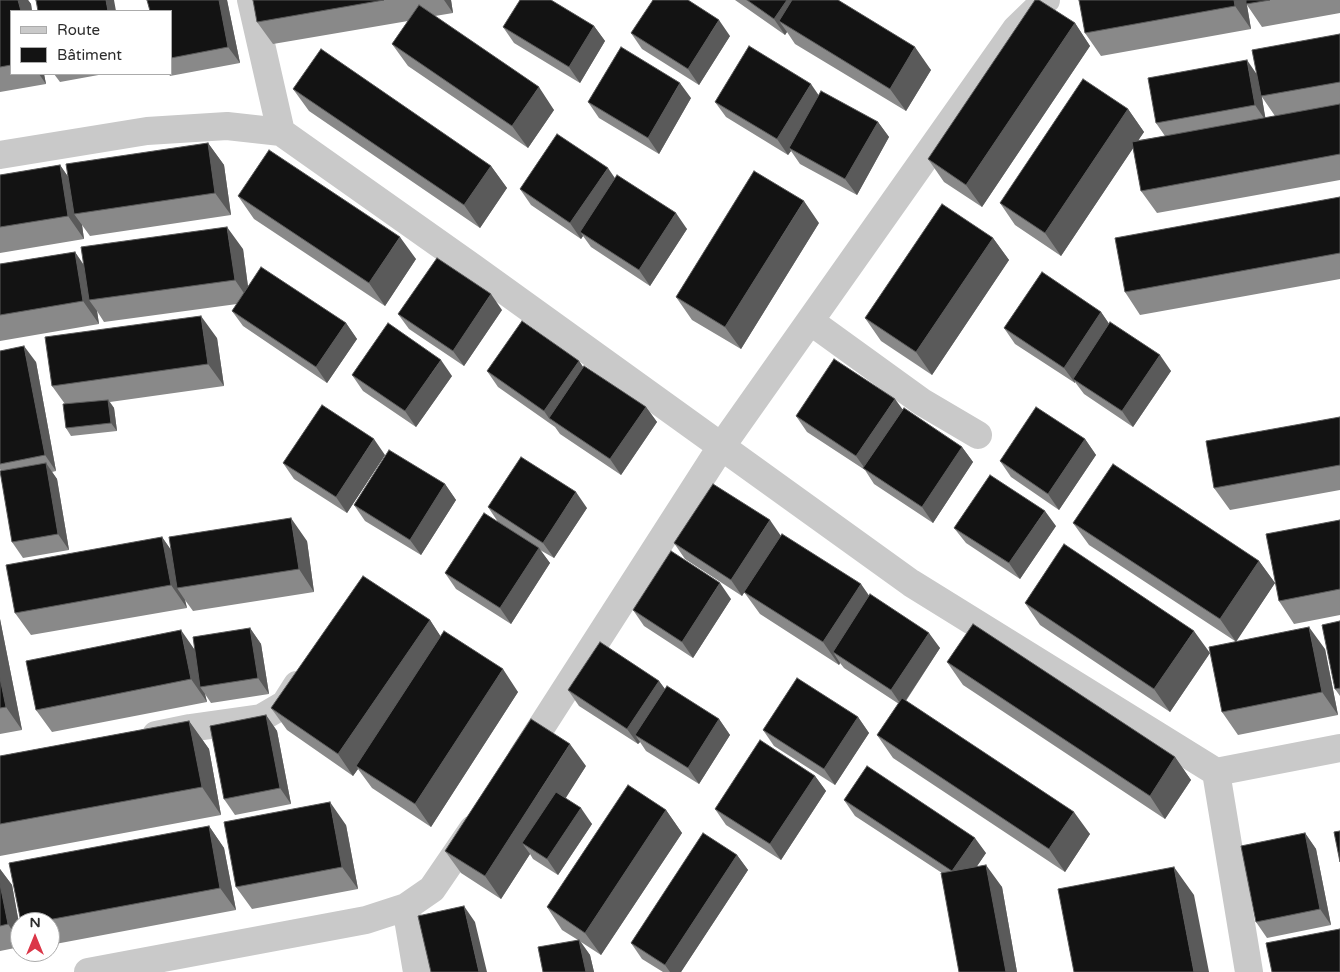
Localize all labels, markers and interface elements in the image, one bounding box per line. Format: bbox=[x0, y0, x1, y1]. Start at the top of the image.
legend bbox=[10, 10, 172, 75]
text: Route bbox=[57, 21, 100, 39]
text: Bâtiment bbox=[57, 46, 122, 64]
north arrow bbox=[10, 912, 60, 962]
text: N bbox=[29, 914, 41, 931]

